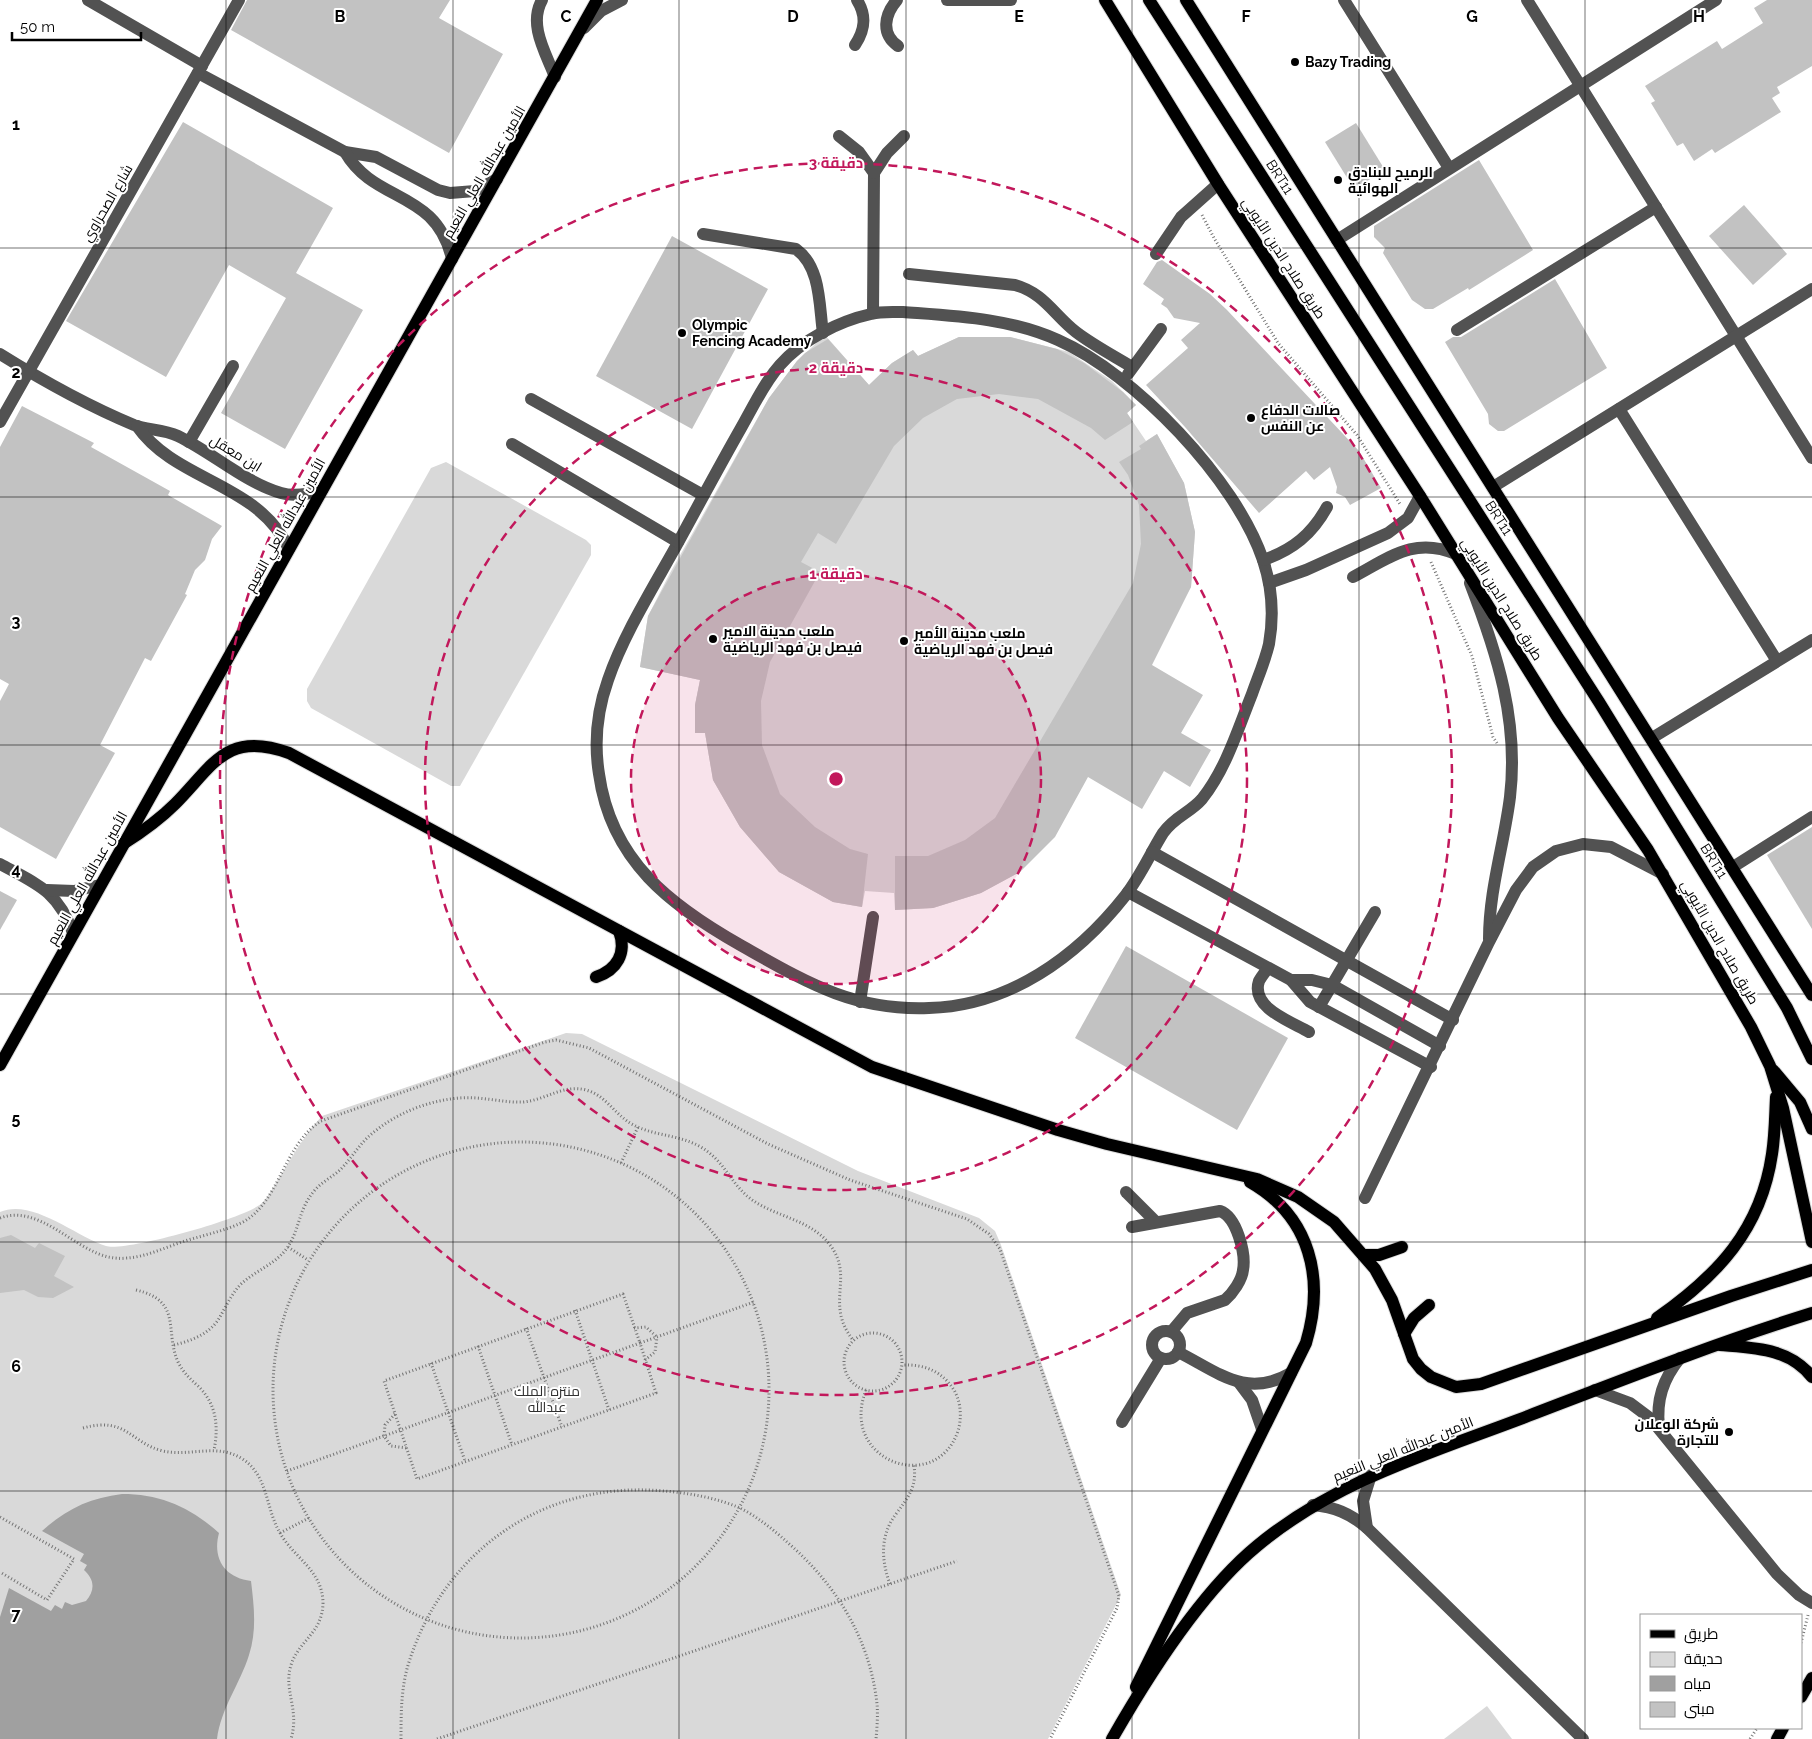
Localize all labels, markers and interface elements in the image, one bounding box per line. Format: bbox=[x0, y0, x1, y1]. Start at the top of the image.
text: B bbox=[335, 7, 346, 26]
text: C bbox=[561, 7, 572, 26]
text: D bbox=[787, 7, 799, 26]
text: E bbox=[1014, 7, 1024, 26]
text: F bbox=[1241, 7, 1251, 26]
text: G bbox=[1466, 7, 1478, 26]
text: H bbox=[1693, 7, 1705, 26]
scale bar bbox=[12, 10, 141, 42]
text: 50 m bbox=[20, 18, 55, 36]
place label: Bazy Trading bbox=[1305, 54, 1391, 70]
marker: Bazy Trading bbox=[1289, 56, 1301, 68]
street label: الأمين عبدالله العلي النعيم bbox=[439, 103, 532, 243]
text: 1 bbox=[12, 115, 20, 134]
text: 3 دقيقة bbox=[809, 154, 863, 172]
street label: BRT11 bbox=[1263, 157, 1297, 197]
street label: شارع الصحراوي bbox=[78, 161, 139, 247]
place label: الرميح للبنادق الهوائية bbox=[1348, 164, 1433, 197]
marker: الرميح للبنادق الهوائية bbox=[1332, 174, 1344, 186]
street label: طريق صلاح الدين الأيوبي bbox=[1236, 194, 1329, 324]
place label: Olympic Fencing Academy bbox=[692, 317, 812, 349]
marker: Olympic Fencing Academy bbox=[676, 327, 688, 339]
text: 2 دقيقة bbox=[809, 359, 863, 377]
text: 2 bbox=[11, 363, 21, 382]
place label: صالات الدفاع عن النفس bbox=[1261, 402, 1340, 435]
marker: صالات الدفاع عن النفس bbox=[1245, 412, 1257, 424]
street label: ابن معقل bbox=[207, 431, 265, 475]
street label: الأمين عبدالله العلي النعيم bbox=[241, 455, 332, 596]
street label: BRT11 bbox=[1482, 498, 1516, 538]
street label: طريق صلاح الدين الأيوبي bbox=[1454, 535, 1546, 665]
text: 1 دقيقة bbox=[809, 565, 863, 583]
text: 3 bbox=[12, 612, 21, 631]
place label: ملعب مدينة الامير فيصل بن فهد الرياضية bbox=[722, 623, 862, 656]
place label: ملعب مدينة الأمير فيصل بن فهد الرياضية bbox=[913, 625, 1053, 658]
marker: ملعب مدينة الامير فيصل بن فهد الرياضية bbox=[707, 633, 719, 645]
marker: ملعب مدينة الأمير فيصل بن فهد الرياضية bbox=[898, 635, 910, 647]
centre of rings bbox=[827, 770, 845, 788]
street label: الأمين عبدالله العلي النعيم bbox=[43, 808, 134, 949]
street label: BRT11 bbox=[1697, 841, 1731, 881]
text: 4 bbox=[11, 860, 21, 879]
street label: طريق صلاح الدين الأيوبي bbox=[1674, 877, 1762, 1009]
text: 5 bbox=[12, 1109, 21, 1128]
text: 6 bbox=[11, 1357, 21, 1376]
park label: منتزه الملك عبدالله bbox=[514, 1383, 580, 1415]
street label: الأمين عبدالله العلي النعيم bbox=[1330, 1413, 1477, 1488]
place label: شركة الوعلان للتجارة bbox=[1635, 1416, 1719, 1448]
marker: شركة الوعلان للتجارة bbox=[1723, 1426, 1735, 1438]
text: 7 bbox=[12, 1605, 21, 1624]
legend bbox=[1640, 1614, 1802, 1729]
text: طريق bbox=[1684, 1625, 1718, 1644]
text: حديقة bbox=[1684, 1650, 1723, 1668]
text: مياه bbox=[1684, 1675, 1711, 1693]
text: مبنى bbox=[1684, 1700, 1715, 1719]

